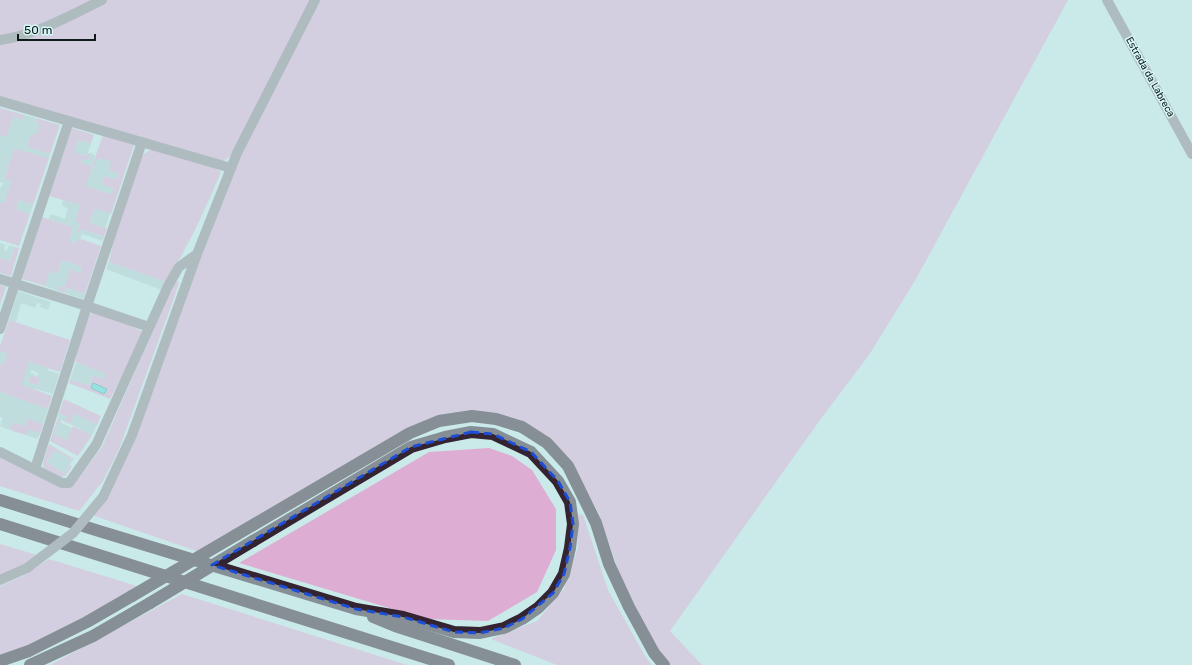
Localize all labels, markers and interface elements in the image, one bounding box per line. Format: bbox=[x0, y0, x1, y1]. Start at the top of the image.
scale bar bbox=[18, 16, 95, 42]
text: 50 m bbox=[24, 23, 52, 37]
street label: Estrada da Labreca bbox=[1123, 35, 1177, 119]

